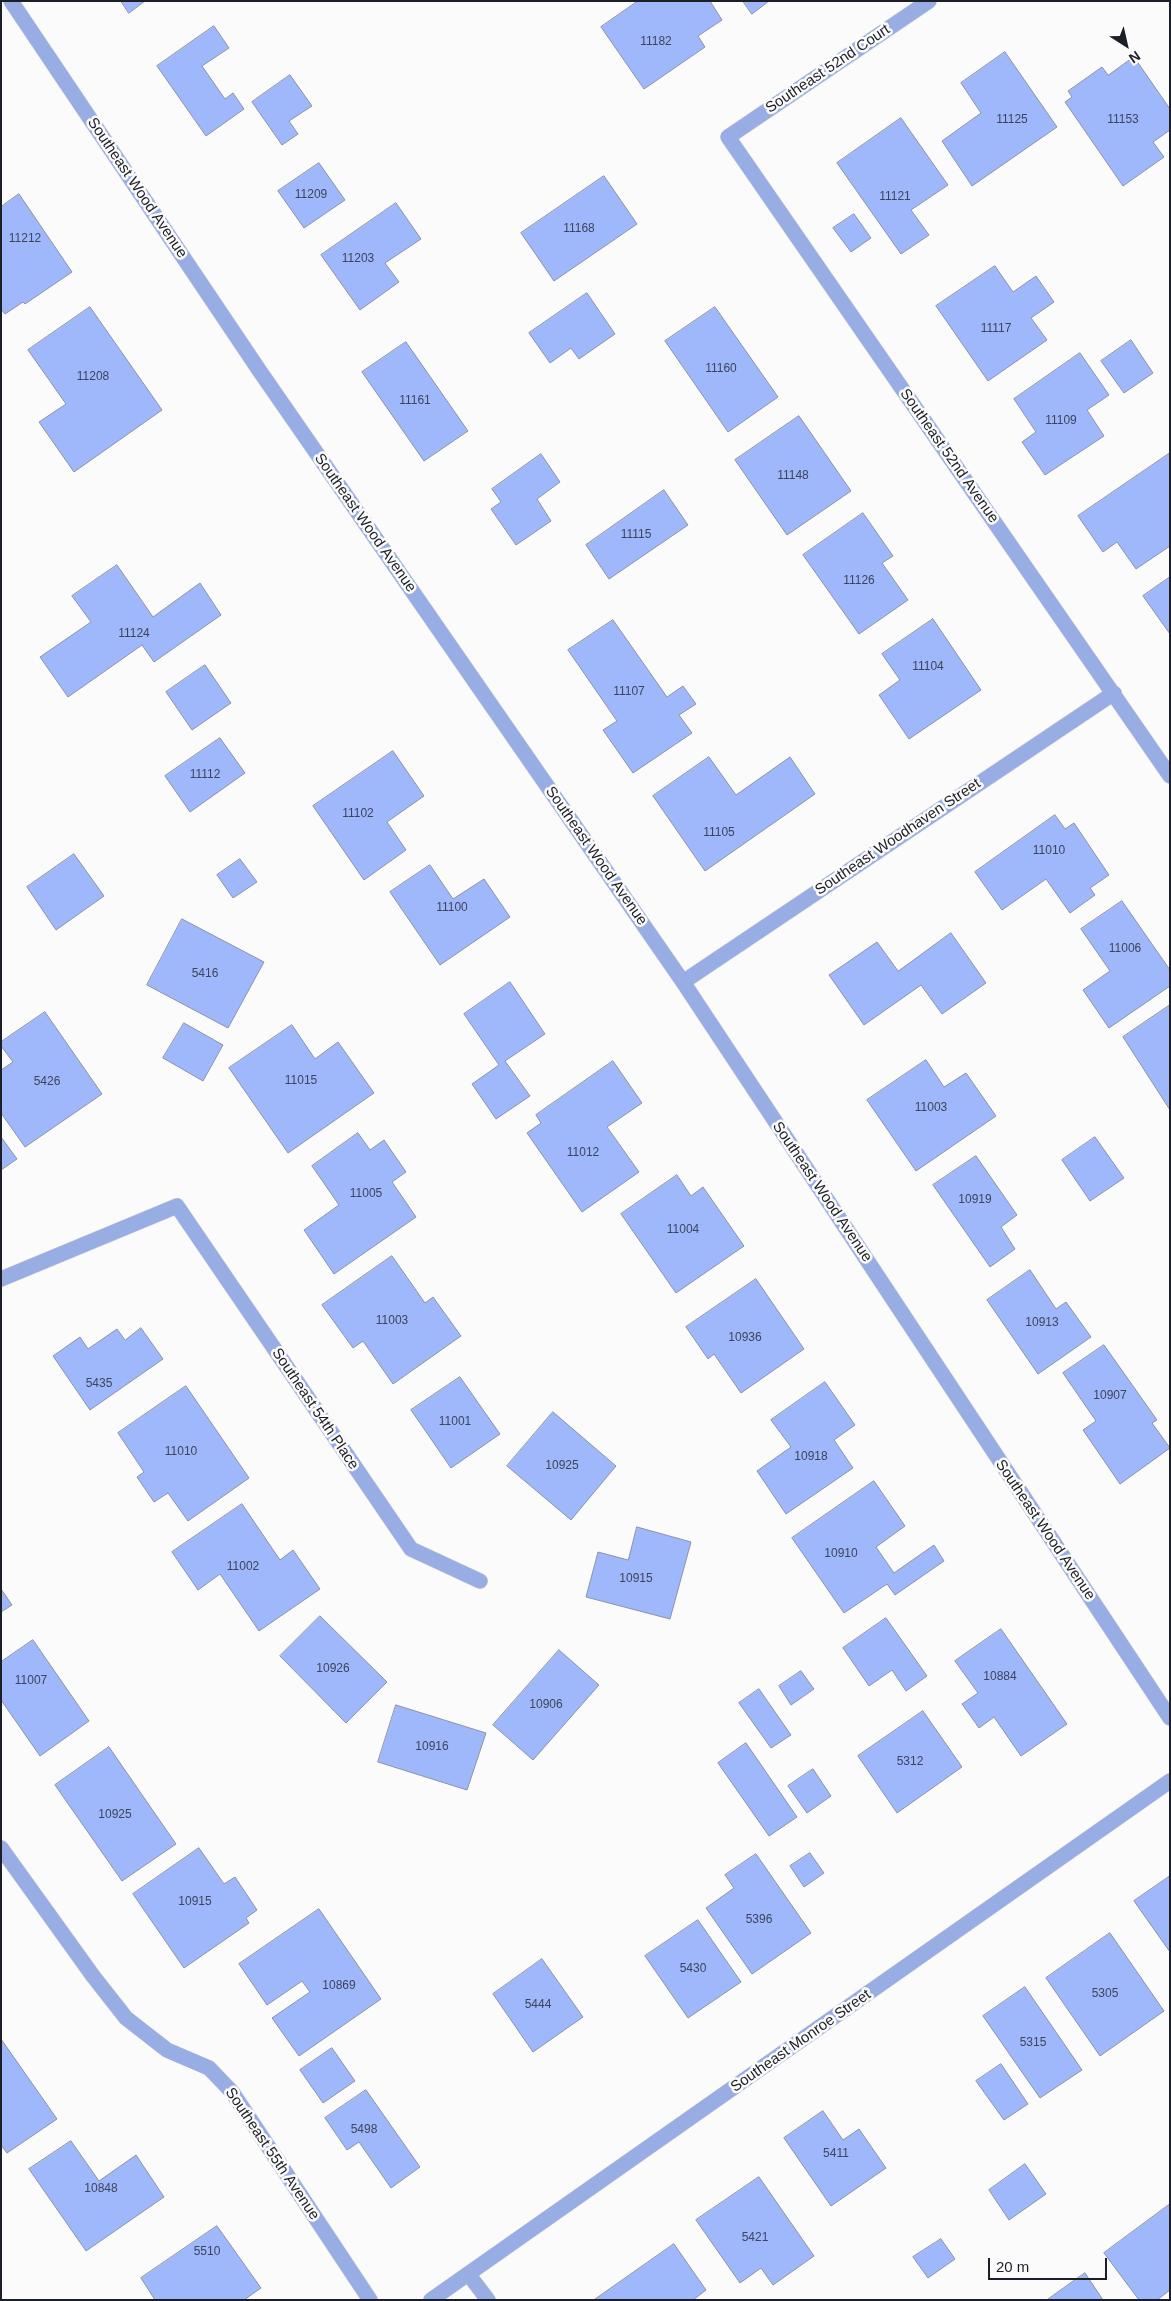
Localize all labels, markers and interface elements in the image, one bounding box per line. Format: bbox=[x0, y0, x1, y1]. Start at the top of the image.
north arrow bbox=[1101, 20, 1151, 70]
street label: Southeast 52nd Court bbox=[762, 21, 894, 117]
house number: 11182 bbox=[640, 35, 672, 49]
text: N bbox=[1126, 48, 1143, 67]
house number: 11125 bbox=[996, 113, 1028, 127]
house number: 11153 bbox=[1107, 113, 1139, 127]
street label: Southeast Wood Avenue bbox=[83, 114, 191, 262]
house number: 11209 bbox=[295, 188, 327, 202]
house number: 11121 bbox=[879, 190, 911, 204]
house number: 11168 bbox=[563, 222, 595, 236]
house number: 11212 bbox=[9, 232, 41, 246]
house number: 11203 bbox=[342, 252, 374, 266]
house number: 11117 bbox=[981, 322, 1011, 336]
house number: 11160 bbox=[705, 362, 737, 376]
house number: 11208 bbox=[77, 370, 109, 384]
street label: Southeast 52nd Avenue bbox=[896, 385, 1002, 527]
house number: 11161 bbox=[399, 394, 431, 408]
house number: 11109 bbox=[1045, 414, 1077, 428]
street label: Southeast Wood Avenue bbox=[310, 450, 420, 596]
house number: 11148 bbox=[777, 469, 809, 483]
house number: 11115 bbox=[621, 528, 651, 542]
house number: 11126 bbox=[843, 574, 875, 588]
house number: 11124 bbox=[118, 627, 150, 641]
house number: 11104 bbox=[912, 660, 944, 674]
house number: 11107 bbox=[613, 685, 645, 699]
house number: 11112 bbox=[190, 768, 220, 782]
street label: Southeast Woodhaven Street bbox=[812, 775, 984, 899]
street label: Southeast Wood Avenue bbox=[541, 783, 651, 929]
house number: 11102 bbox=[342, 807, 374, 821]
house number: 11105 bbox=[703, 826, 735, 840]
house number: 11010 bbox=[1033, 844, 1065, 858]
house number: 11100 bbox=[436, 901, 468, 915]
house number: 11006 bbox=[1109, 942, 1141, 956]
house number: 5416 bbox=[192, 967, 218, 981]
house number: 11015 bbox=[285, 1074, 317, 1088]
house number: 5426 bbox=[34, 1075, 60, 1089]
house number: 11003 bbox=[915, 1101, 947, 1115]
street label: Southeast Wood Avenue bbox=[768, 1118, 876, 1266]
house number: 11012 bbox=[567, 1146, 599, 1160]
house number: 11005 bbox=[350, 1187, 382, 1201]
house number: 10919 bbox=[958, 1193, 992, 1207]
house number: 11004 bbox=[667, 1223, 699, 1237]
house number: 11003 bbox=[376, 1314, 408, 1328]
house number: 10913 bbox=[1025, 1316, 1059, 1330]
house number: 10936 bbox=[728, 1331, 762, 1345]
street label: Southeast 54th Place bbox=[268, 1345, 362, 1473]
house number: 5435 bbox=[86, 1377, 112, 1391]
house number: 10907 bbox=[1093, 1389, 1127, 1403]
house number: 11001 bbox=[439, 1415, 471, 1429]
house number: 11010 bbox=[165, 1445, 197, 1459]
house number: 10918 bbox=[794, 1450, 828, 1464]
street label: Southeast Wood Avenue bbox=[991, 1456, 1099, 1604]
house number: 10925 bbox=[545, 1459, 579, 1473]
house number: 10910 bbox=[824, 1547, 858, 1561]
house number: 11002 bbox=[227, 1560, 259, 1574]
house number: 10915 bbox=[619, 1572, 653, 1586]
house number: 10926 bbox=[316, 1662, 350, 1676]
house number: 10884 bbox=[983, 1670, 1017, 1684]
house number: 11007 bbox=[15, 1674, 47, 1688]
house number: 10906 bbox=[529, 1698, 563, 1712]
house number: 10916 bbox=[415, 1740, 449, 1754]
house number: 5312 bbox=[897, 1755, 923, 1769]
house number: 10925 bbox=[98, 1808, 132, 1822]
house number: 10915 bbox=[178, 1895, 212, 1909]
house number: 5396 bbox=[746, 1913, 772, 1927]
house number: 5430 bbox=[680, 1962, 706, 1976]
house number: 10869 bbox=[322, 1979, 356, 1993]
street label: Southeast Monroe Street bbox=[728, 1986, 874, 2096]
house number: 5305 bbox=[1092, 1987, 1118, 2001]
house number: 5444 bbox=[525, 1998, 551, 2012]
house number: 5315 bbox=[1020, 2036, 1046, 2050]
street label: Southeast 55th Avenue bbox=[221, 2084, 323, 2224]
house number: 5498 bbox=[351, 2123, 377, 2137]
house number: 5411 bbox=[823, 2147, 849, 2161]
house number: 10848 bbox=[84, 2182, 118, 2196]
house number: 5421 bbox=[742, 2231, 768, 2245]
house number: 5510 bbox=[194, 2245, 220, 2259]
scale bar bbox=[991, 2248, 1110, 2280]
text: 20 m bbox=[996, 2258, 1029, 2275]

